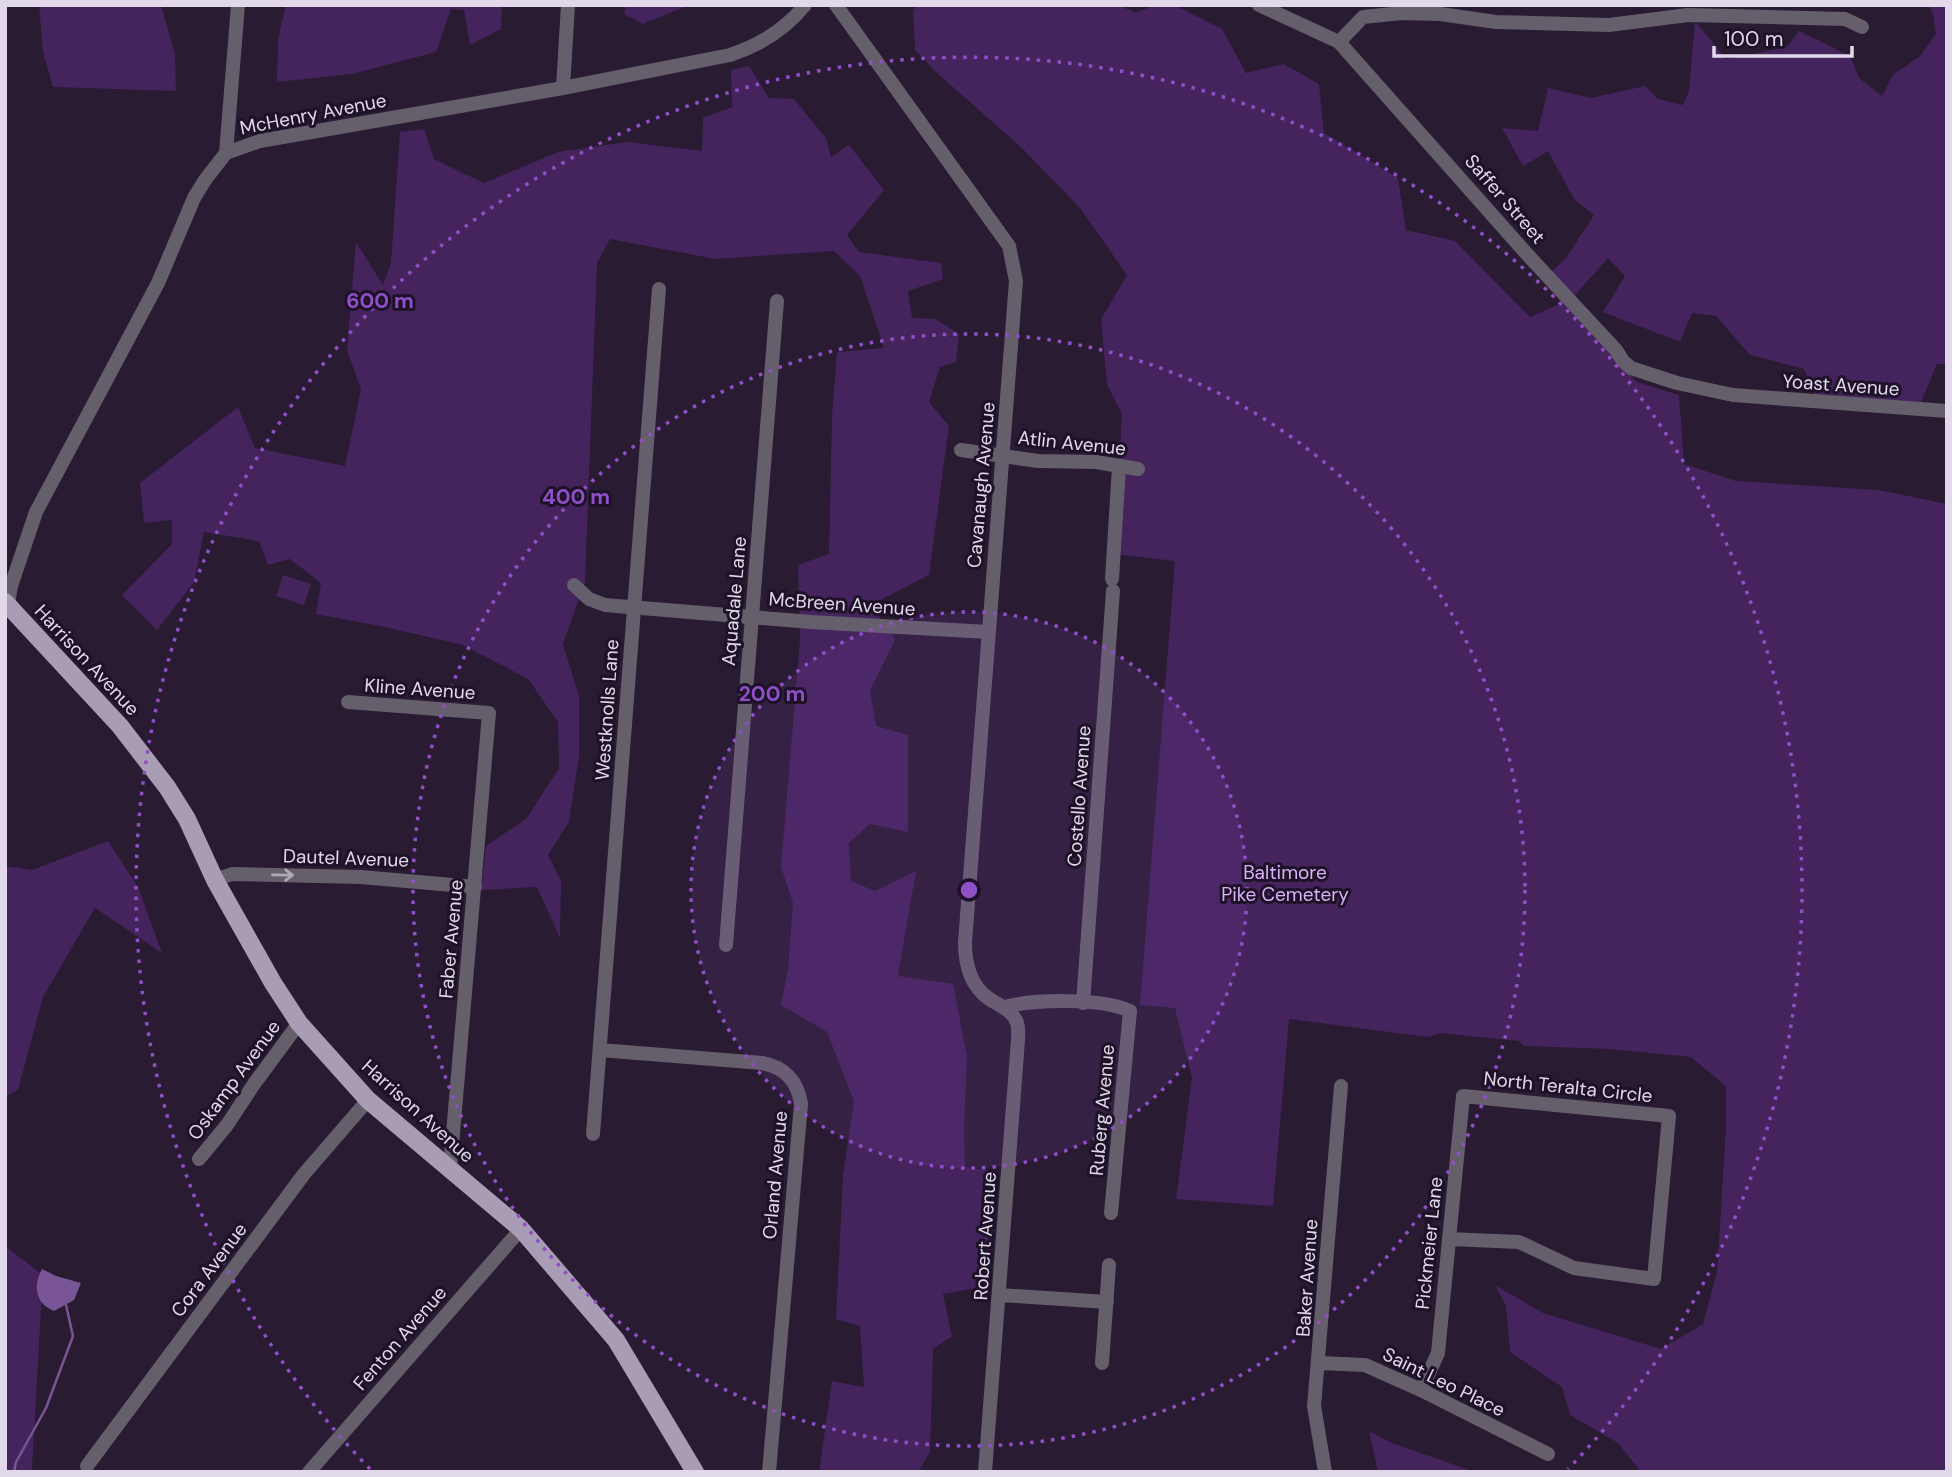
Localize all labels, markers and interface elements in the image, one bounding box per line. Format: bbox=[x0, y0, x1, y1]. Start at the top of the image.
scale bar bbox=[1714, 14, 1852, 58]
text: 100 m bbox=[1724, 25, 1784, 53]
street label: McHenry Avenue bbox=[238, 88, 388, 140]
street label: Saffer Street bbox=[1459, 149, 1551, 249]
text: 600 m bbox=[346, 287, 414, 315]
street label: Yoast Avenue bbox=[1782, 368, 1900, 402]
street label: Cavanaugh Avenue bbox=[961, 401, 1001, 569]
street label: Atlin Avenue bbox=[1017, 425, 1127, 461]
text: 400 m bbox=[542, 483, 610, 511]
street label: Aquadale Lane bbox=[716, 535, 752, 667]
street label: McBreen Avenue bbox=[768, 586, 916, 622]
street label: Harrison Avenue bbox=[29, 599, 145, 721]
street label: Westknolls Lane bbox=[590, 638, 624, 782]
street label: Kline Avenue bbox=[364, 673, 476, 705]
text: 200 m bbox=[739, 680, 805, 708]
street label: Costello Avenue bbox=[1062, 725, 1096, 867]
street label: Dautel Avenue bbox=[283, 843, 409, 873]
park label: Baltimore Pike Cemetery bbox=[1221, 860, 1349, 907]
one-way arrow bbox=[271, 868, 294, 882]
centre of rings bbox=[957, 878, 981, 902]
street label: Faber Avenue bbox=[433, 879, 469, 999]
street label: Oskamp Avenue bbox=[182, 1015, 286, 1145]
street label: Ruberg Avenue bbox=[1084, 1043, 1120, 1177]
street label: Harrison Avenue bbox=[356, 1054, 480, 1168]
street label: North Teralta Circle bbox=[1482, 1066, 1654, 1108]
street label: Orland Avenue bbox=[757, 1110, 793, 1240]
street label: Robert Avenue bbox=[968, 1171, 1002, 1301]
street label: Pickmeier Lane bbox=[1410, 1175, 1448, 1311]
street label: Cora Avenue bbox=[165, 1218, 253, 1322]
street label: Baker Avenue bbox=[1290, 1218, 1324, 1338]
street label: Fenton Avenue bbox=[348, 1281, 452, 1395]
street label: Saint Leo Place bbox=[1379, 1342, 1509, 1422]

